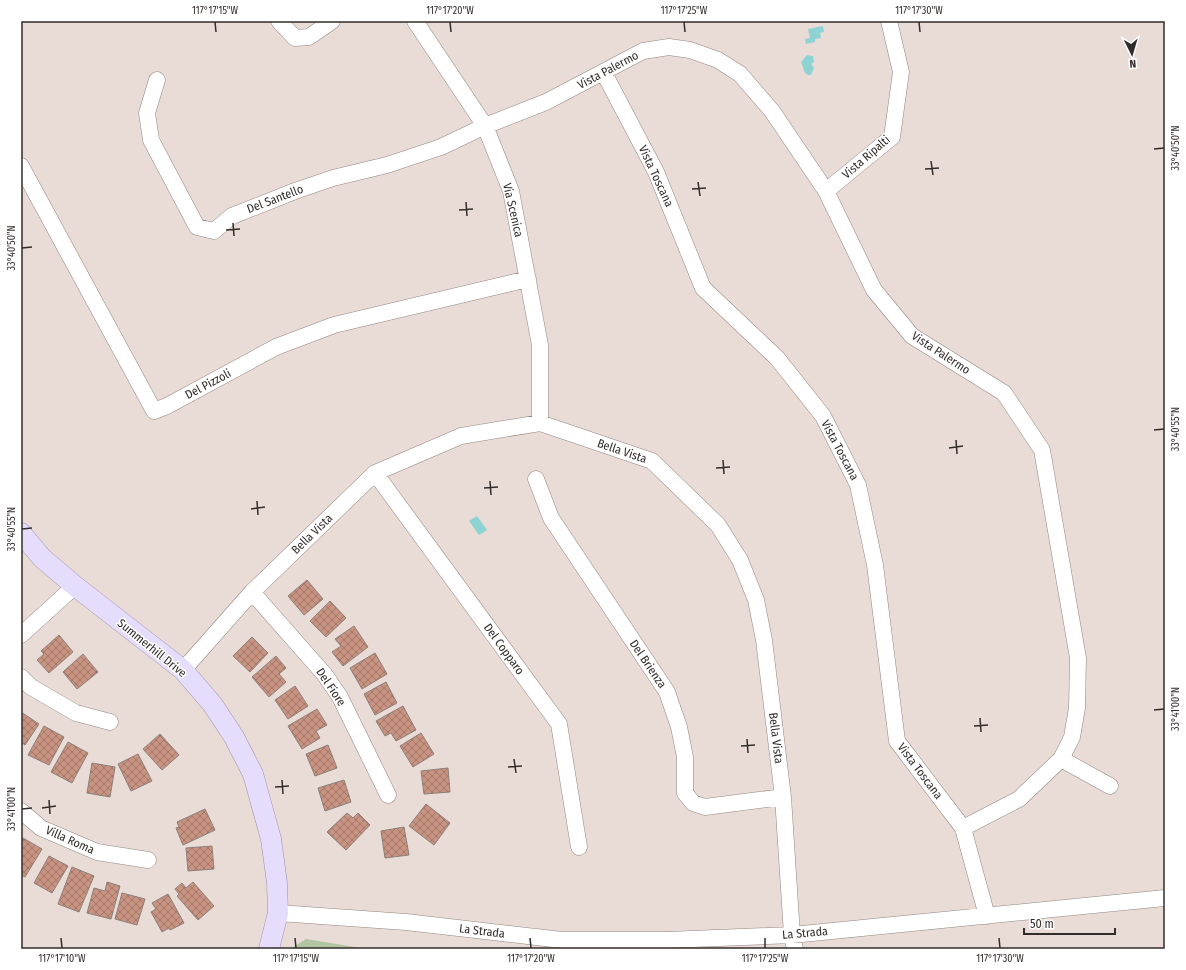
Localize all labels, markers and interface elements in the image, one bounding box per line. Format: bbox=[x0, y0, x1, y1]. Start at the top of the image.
text: 117°17'15"W bbox=[192, 5, 239, 17]
text: 117°17'20"W bbox=[426, 5, 474, 17]
text: 117°17'25"W bbox=[661, 5, 708, 17]
text: 117°17'30"W bbox=[895, 5, 943, 17]
north arrow bbox=[1112, 34, 1152, 74]
street label: Vista Palermo bbox=[575, 48, 641, 92]
text: N bbox=[1129, 57, 1137, 70]
text: 33°40'50"N bbox=[1170, 125, 1182, 171]
street label: Vista Ripalti bbox=[839, 133, 893, 181]
street label: Vista Toscana bbox=[636, 143, 676, 209]
street label: Del Santello bbox=[245, 182, 305, 216]
street label: Via Scenica bbox=[500, 182, 526, 238]
text: 33°40'50"N bbox=[6, 225, 18, 271]
street label: Vista Palermo bbox=[909, 329, 973, 377]
street label: Del Pizzoli bbox=[183, 366, 233, 402]
text: 33°40'55"N bbox=[1170, 407, 1182, 451]
street label: Vista Toscana bbox=[818, 417, 862, 483]
street label: Bella Vista bbox=[595, 436, 649, 466]
text: 33°40'55"N bbox=[6, 507, 18, 551]
street label: Bella Vista bbox=[289, 511, 335, 557]
street label: Summerhill Drive bbox=[115, 616, 189, 680]
street label: Del Copparo bbox=[481, 621, 527, 677]
street label: Del Brienza bbox=[627, 637, 669, 691]
street label: Del Fiore bbox=[313, 665, 349, 709]
text: 33°41'00"N bbox=[1170, 687, 1182, 731]
street label: Bella Vista bbox=[766, 712, 786, 764]
street label: Vista Toscana bbox=[894, 740, 946, 802]
text: 33°41'00"N bbox=[6, 787, 18, 831]
street label: Villa Roma bbox=[43, 823, 97, 857]
scale bar bbox=[1024, 910, 1115, 936]
text: 50 m bbox=[1030, 917, 1054, 931]
street label: La Strada bbox=[458, 921, 506, 941]
street label: La Strada bbox=[782, 924, 829, 942]
text: 117°17'10"W bbox=[39, 953, 86, 965]
text: 117°17'15"W bbox=[273, 953, 320, 965]
text: 117°17'20"W bbox=[507, 953, 555, 965]
text: 117°17'25"W bbox=[742, 953, 789, 965]
text: 117°17'30"W bbox=[976, 953, 1024, 965]

